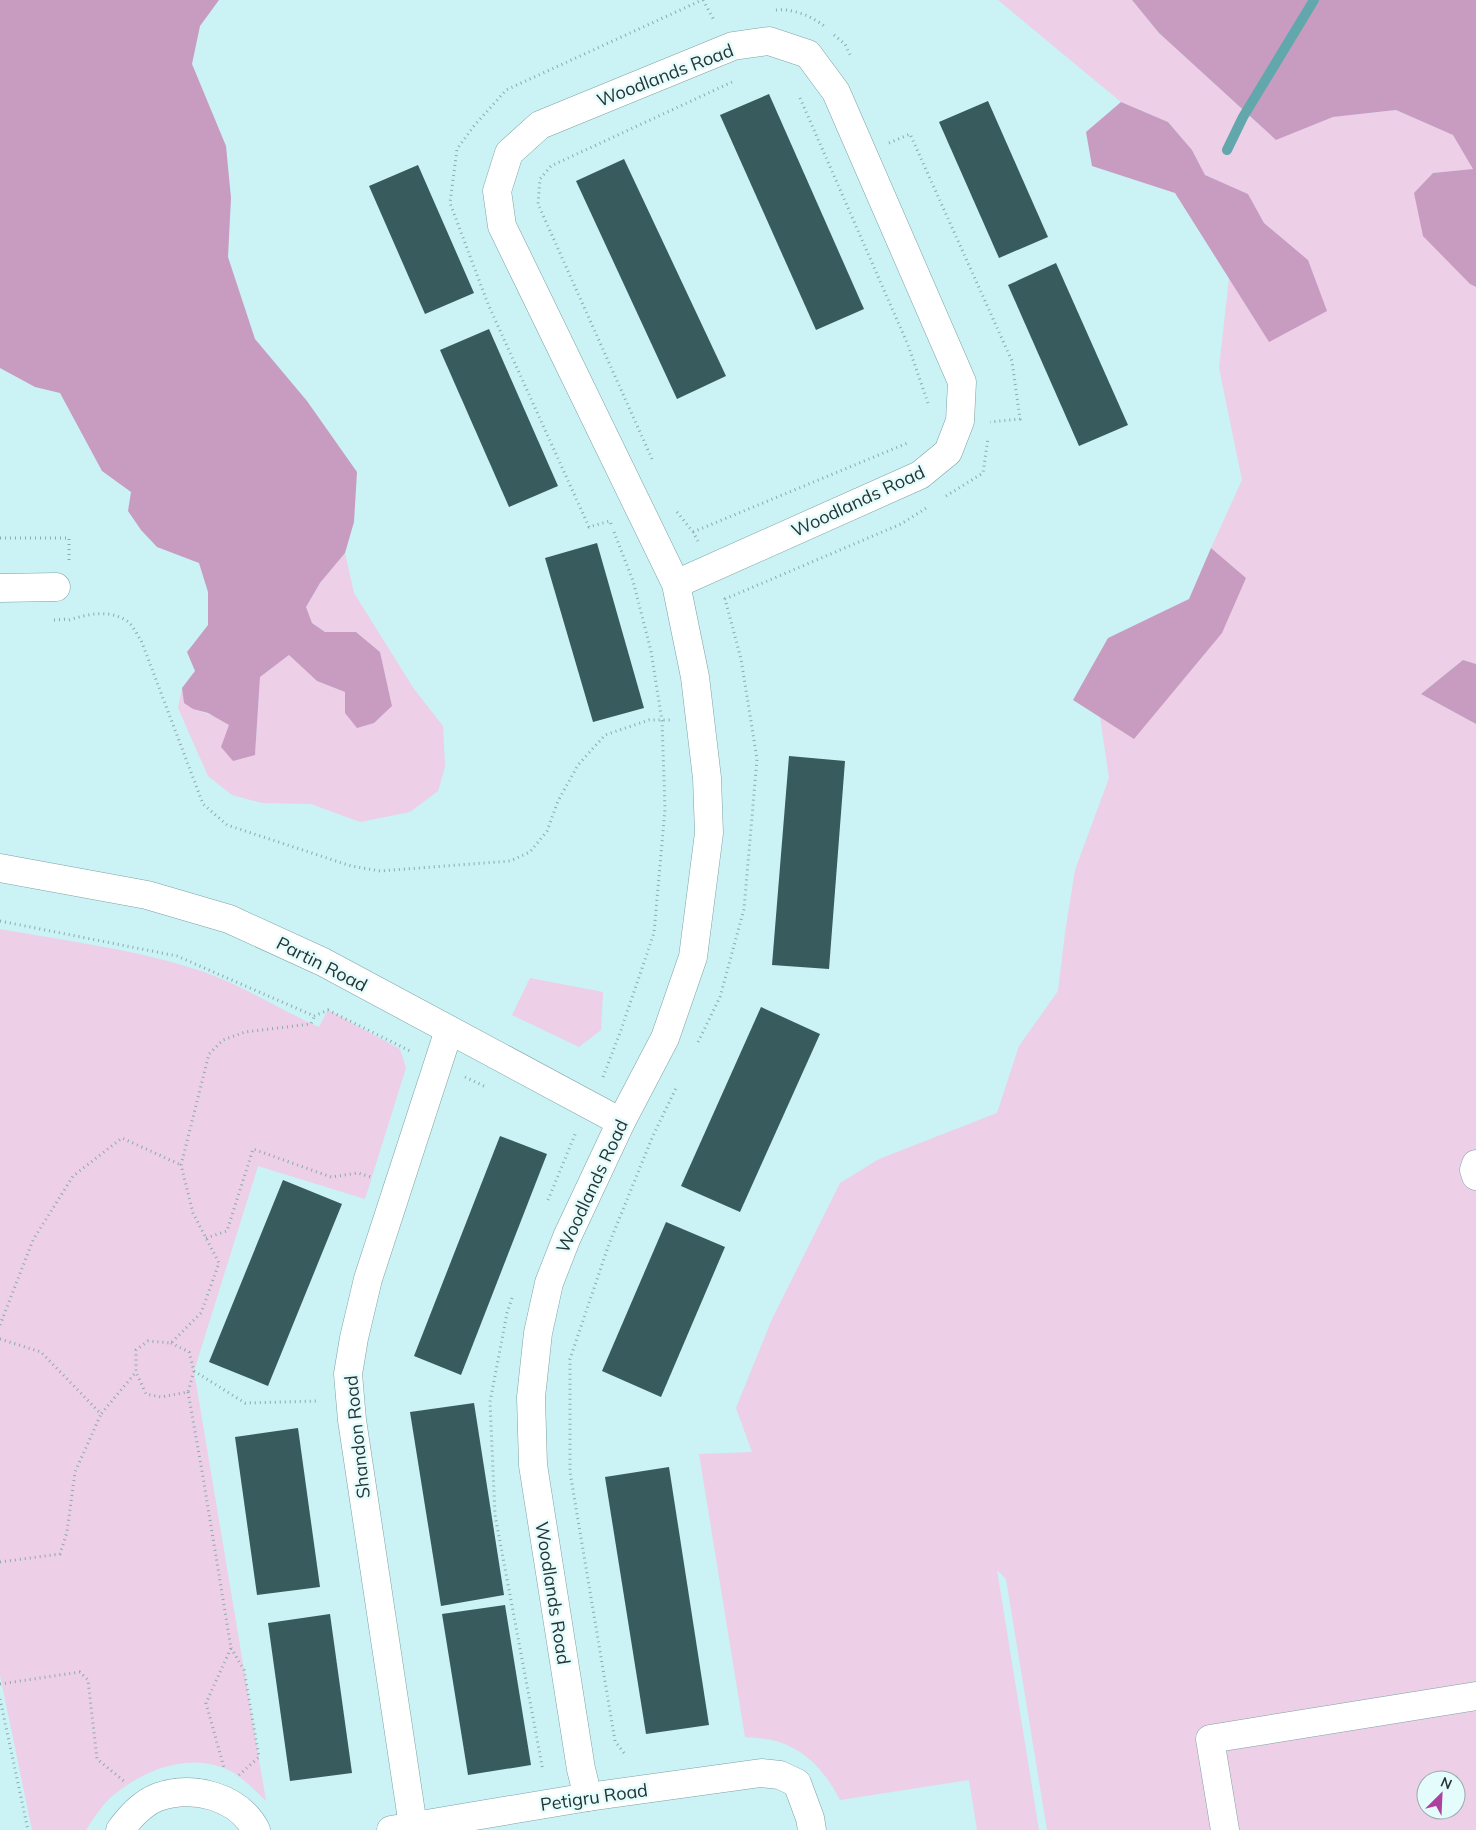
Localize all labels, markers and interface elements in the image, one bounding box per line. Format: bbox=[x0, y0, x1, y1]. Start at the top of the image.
street label: Woodlands Road bbox=[593, 38, 737, 112]
street label: Woodlands Road bbox=[788, 460, 928, 542]
street label: Partin Road bbox=[273, 931, 371, 997]
street label: Woodlands Road bbox=[551, 1116, 633, 1256]
street label: Shandon Road bbox=[339, 1374, 375, 1500]
street label: Woodlands Road bbox=[530, 1520, 576, 1666]
north arrow bbox=[1416, 1770, 1466, 1820]
text: N bbox=[1438, 1773, 1455, 1793]
street label: Petigru Road bbox=[539, 1778, 649, 1816]

